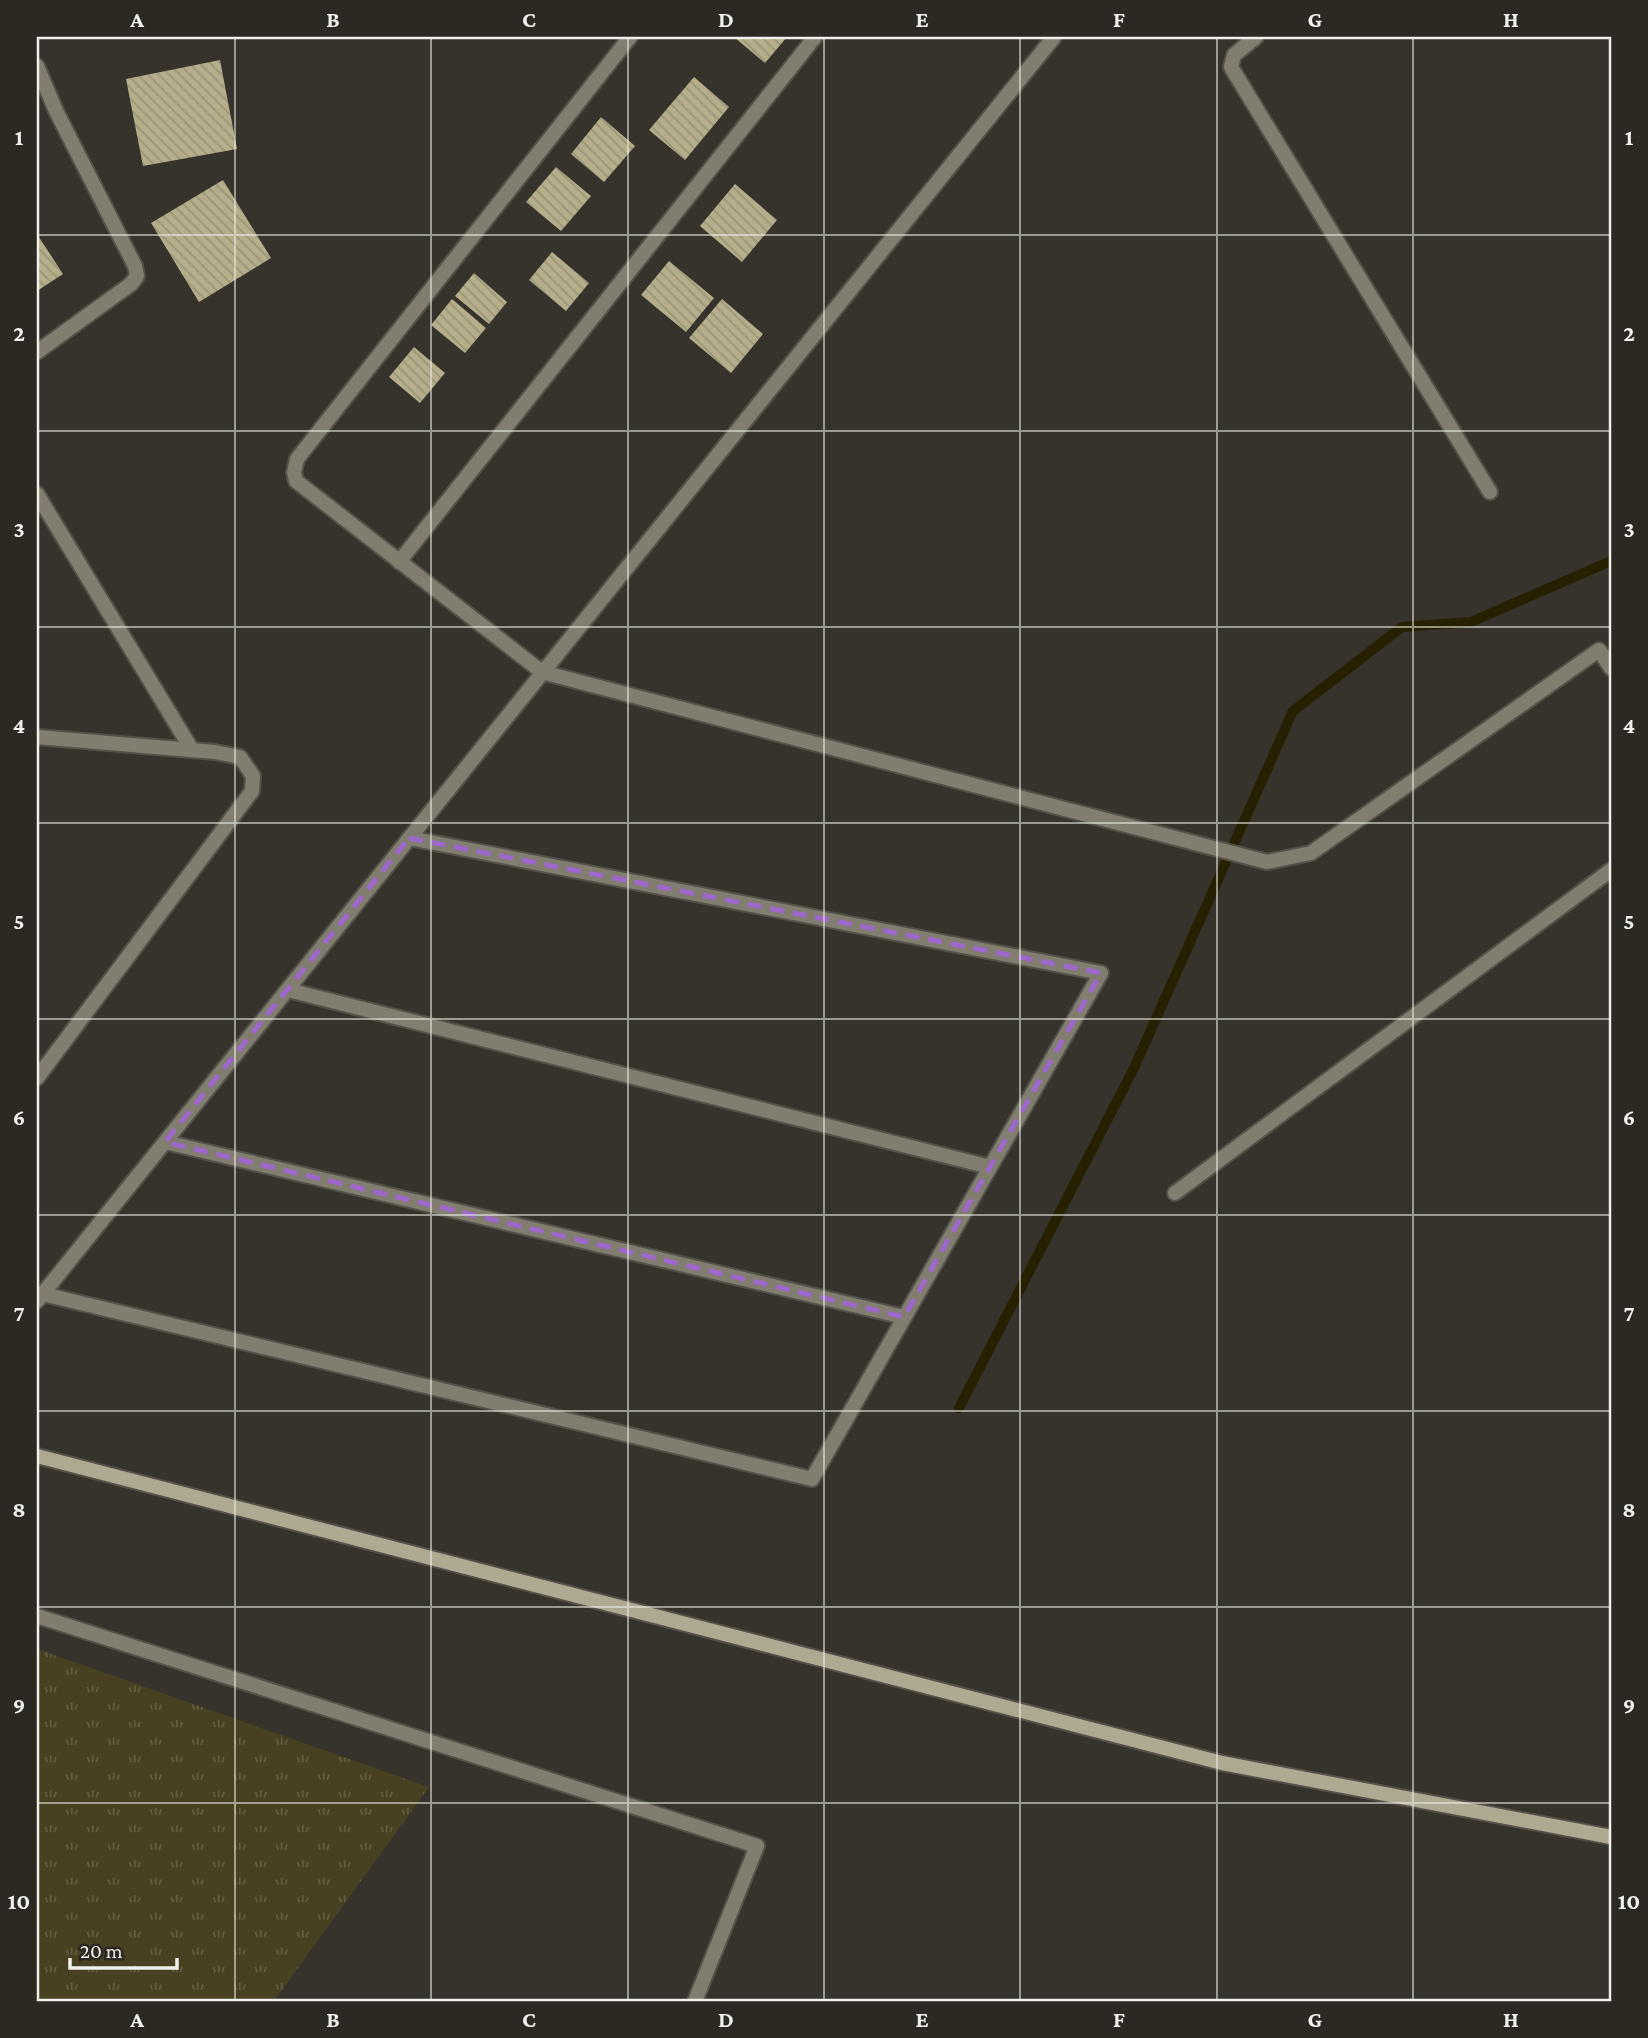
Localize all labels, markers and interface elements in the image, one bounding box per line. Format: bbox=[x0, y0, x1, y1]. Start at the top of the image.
text: A bbox=[129, 6, 144, 32]
text: B bbox=[326, 6, 340, 32]
text: C bbox=[522, 6, 536, 32]
text: D bbox=[718, 6, 734, 32]
text: E bbox=[915, 6, 929, 32]
text: F bbox=[1113, 6, 1125, 32]
text: G bbox=[1308, 6, 1323, 32]
text: H bbox=[1503, 6, 1519, 32]
text: 1 bbox=[15, 124, 24, 150]
text: 1 bbox=[1625, 124, 1634, 150]
text: 2 bbox=[13, 320, 25, 346]
text: 2 bbox=[1623, 320, 1635, 346]
text: 3 bbox=[13, 516, 25, 542]
text: 3 bbox=[1623, 516, 1635, 542]
text: 4 bbox=[13, 712, 25, 738]
text: 4 bbox=[1623, 712, 1635, 738]
text: 5 bbox=[13, 908, 25, 934]
text: 5 bbox=[1623, 908, 1635, 934]
text: 6 bbox=[13, 1104, 25, 1130]
text: 6 bbox=[1623, 1104, 1635, 1130]
text: 7 bbox=[13, 1300, 25, 1326]
text: 7 bbox=[1623, 1300, 1635, 1326]
text: 8 bbox=[12, 1496, 26, 1522]
text: 8 bbox=[1622, 1496, 1636, 1522]
text: 9 bbox=[13, 1692, 25, 1718]
text: 9 bbox=[1623, 1692, 1635, 1718]
text: 10 bbox=[8, 1888, 30, 1914]
text: 10 bbox=[1618, 1888, 1640, 1914]
scale bar bbox=[70, 1926, 177, 1970]
text: 20 m bbox=[80, 1939, 123, 1963]
text: A bbox=[129, 2006, 144, 2032]
text: B bbox=[326, 2006, 340, 2032]
text: C bbox=[522, 2006, 536, 2032]
text: D bbox=[718, 2006, 734, 2032]
text: E bbox=[915, 2006, 929, 2032]
text: F bbox=[1113, 2006, 1125, 2032]
text: G bbox=[1308, 2006, 1323, 2032]
text: H bbox=[1503, 2006, 1519, 2032]

